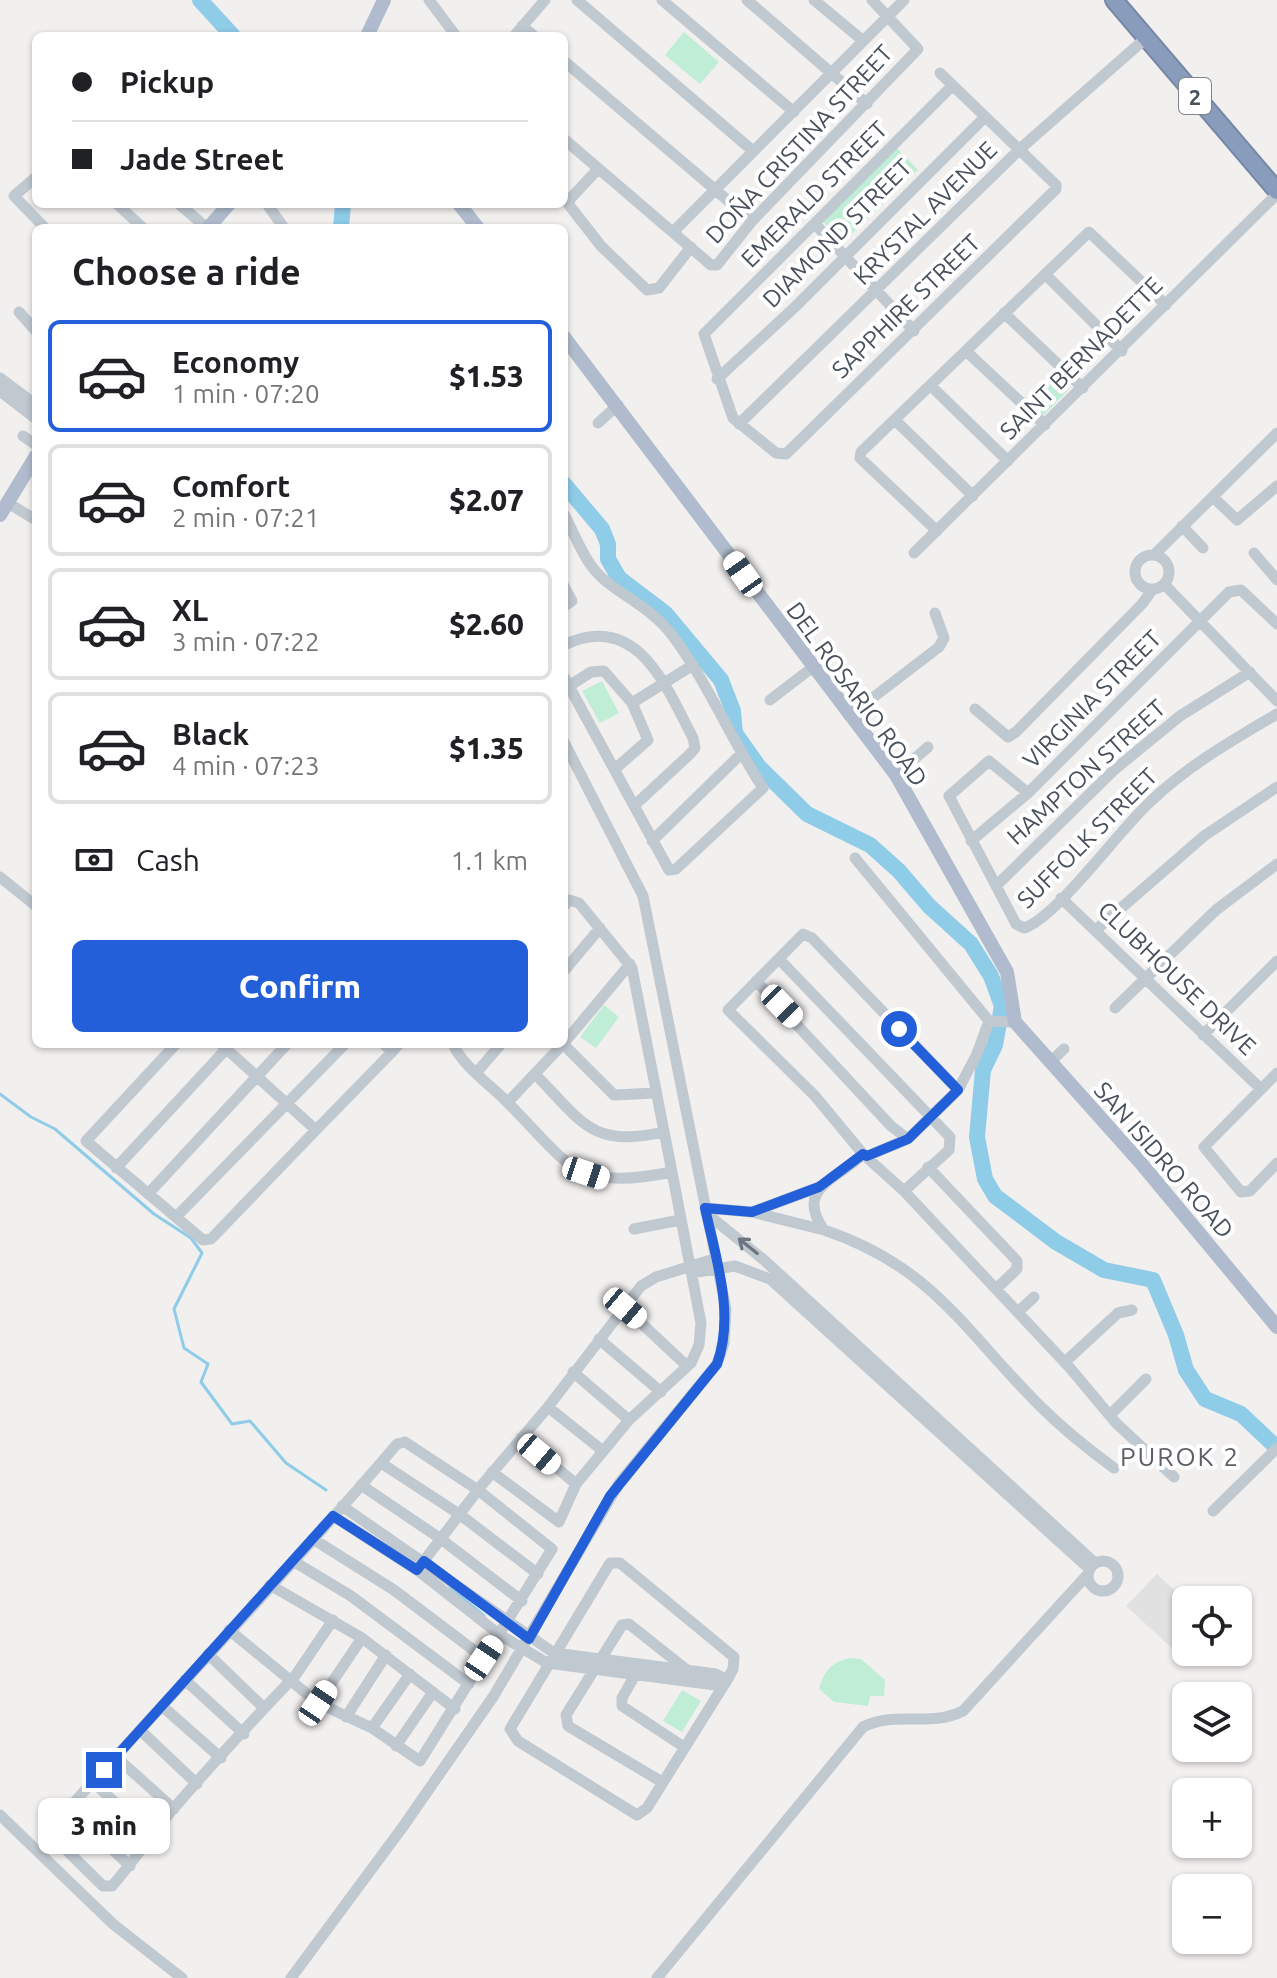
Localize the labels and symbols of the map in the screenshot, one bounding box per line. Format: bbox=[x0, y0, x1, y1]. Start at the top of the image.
street label: DOÑA CRISTINA STREET bbox=[700, 39, 898, 249]
road number: 2 bbox=[1179, 78, 1211, 114]
street label: EMERALD STREET bbox=[736, 116, 892, 272]
street label: KRYSTAL AVENUE bbox=[848, 136, 1002, 290]
street label: DIAMOND STREET bbox=[757, 153, 917, 313]
street label: SAPPHIRE STREET bbox=[827, 229, 985, 383]
street label: SAINT BERNADETTE bbox=[994, 271, 1168, 445]
car bbox=[719, 547, 767, 601]
street label: DEL ROSARIO ROAD bbox=[781, 597, 933, 791]
street label: VIRGINIA STREET bbox=[1017, 624, 1167, 774]
street label: HAMPTON STREET bbox=[1002, 694, 1170, 850]
street label: SUFFOLK STREET bbox=[1012, 763, 1162, 913]
street label: CLUBHOUSE DRIVE bbox=[1093, 896, 1261, 1060]
car bbox=[757, 980, 807, 1032]
route start bbox=[881, 1011, 917, 1047]
street label: SAN ISIDRO ROAD bbox=[1089, 1077, 1239, 1243]
car bbox=[559, 1154, 613, 1192]
one-way arrow bbox=[738, 1238, 759, 1255]
car bbox=[599, 1283, 651, 1333]
car bbox=[513, 1429, 565, 1479]
district label: PUROK 2 bbox=[1120, 1442, 1240, 1471]
car bbox=[461, 1631, 507, 1685]
car bbox=[295, 1676, 341, 1730]
route end bbox=[86, 1752, 122, 1788]
callout: 3 min bbox=[38, 1798, 170, 1854]

